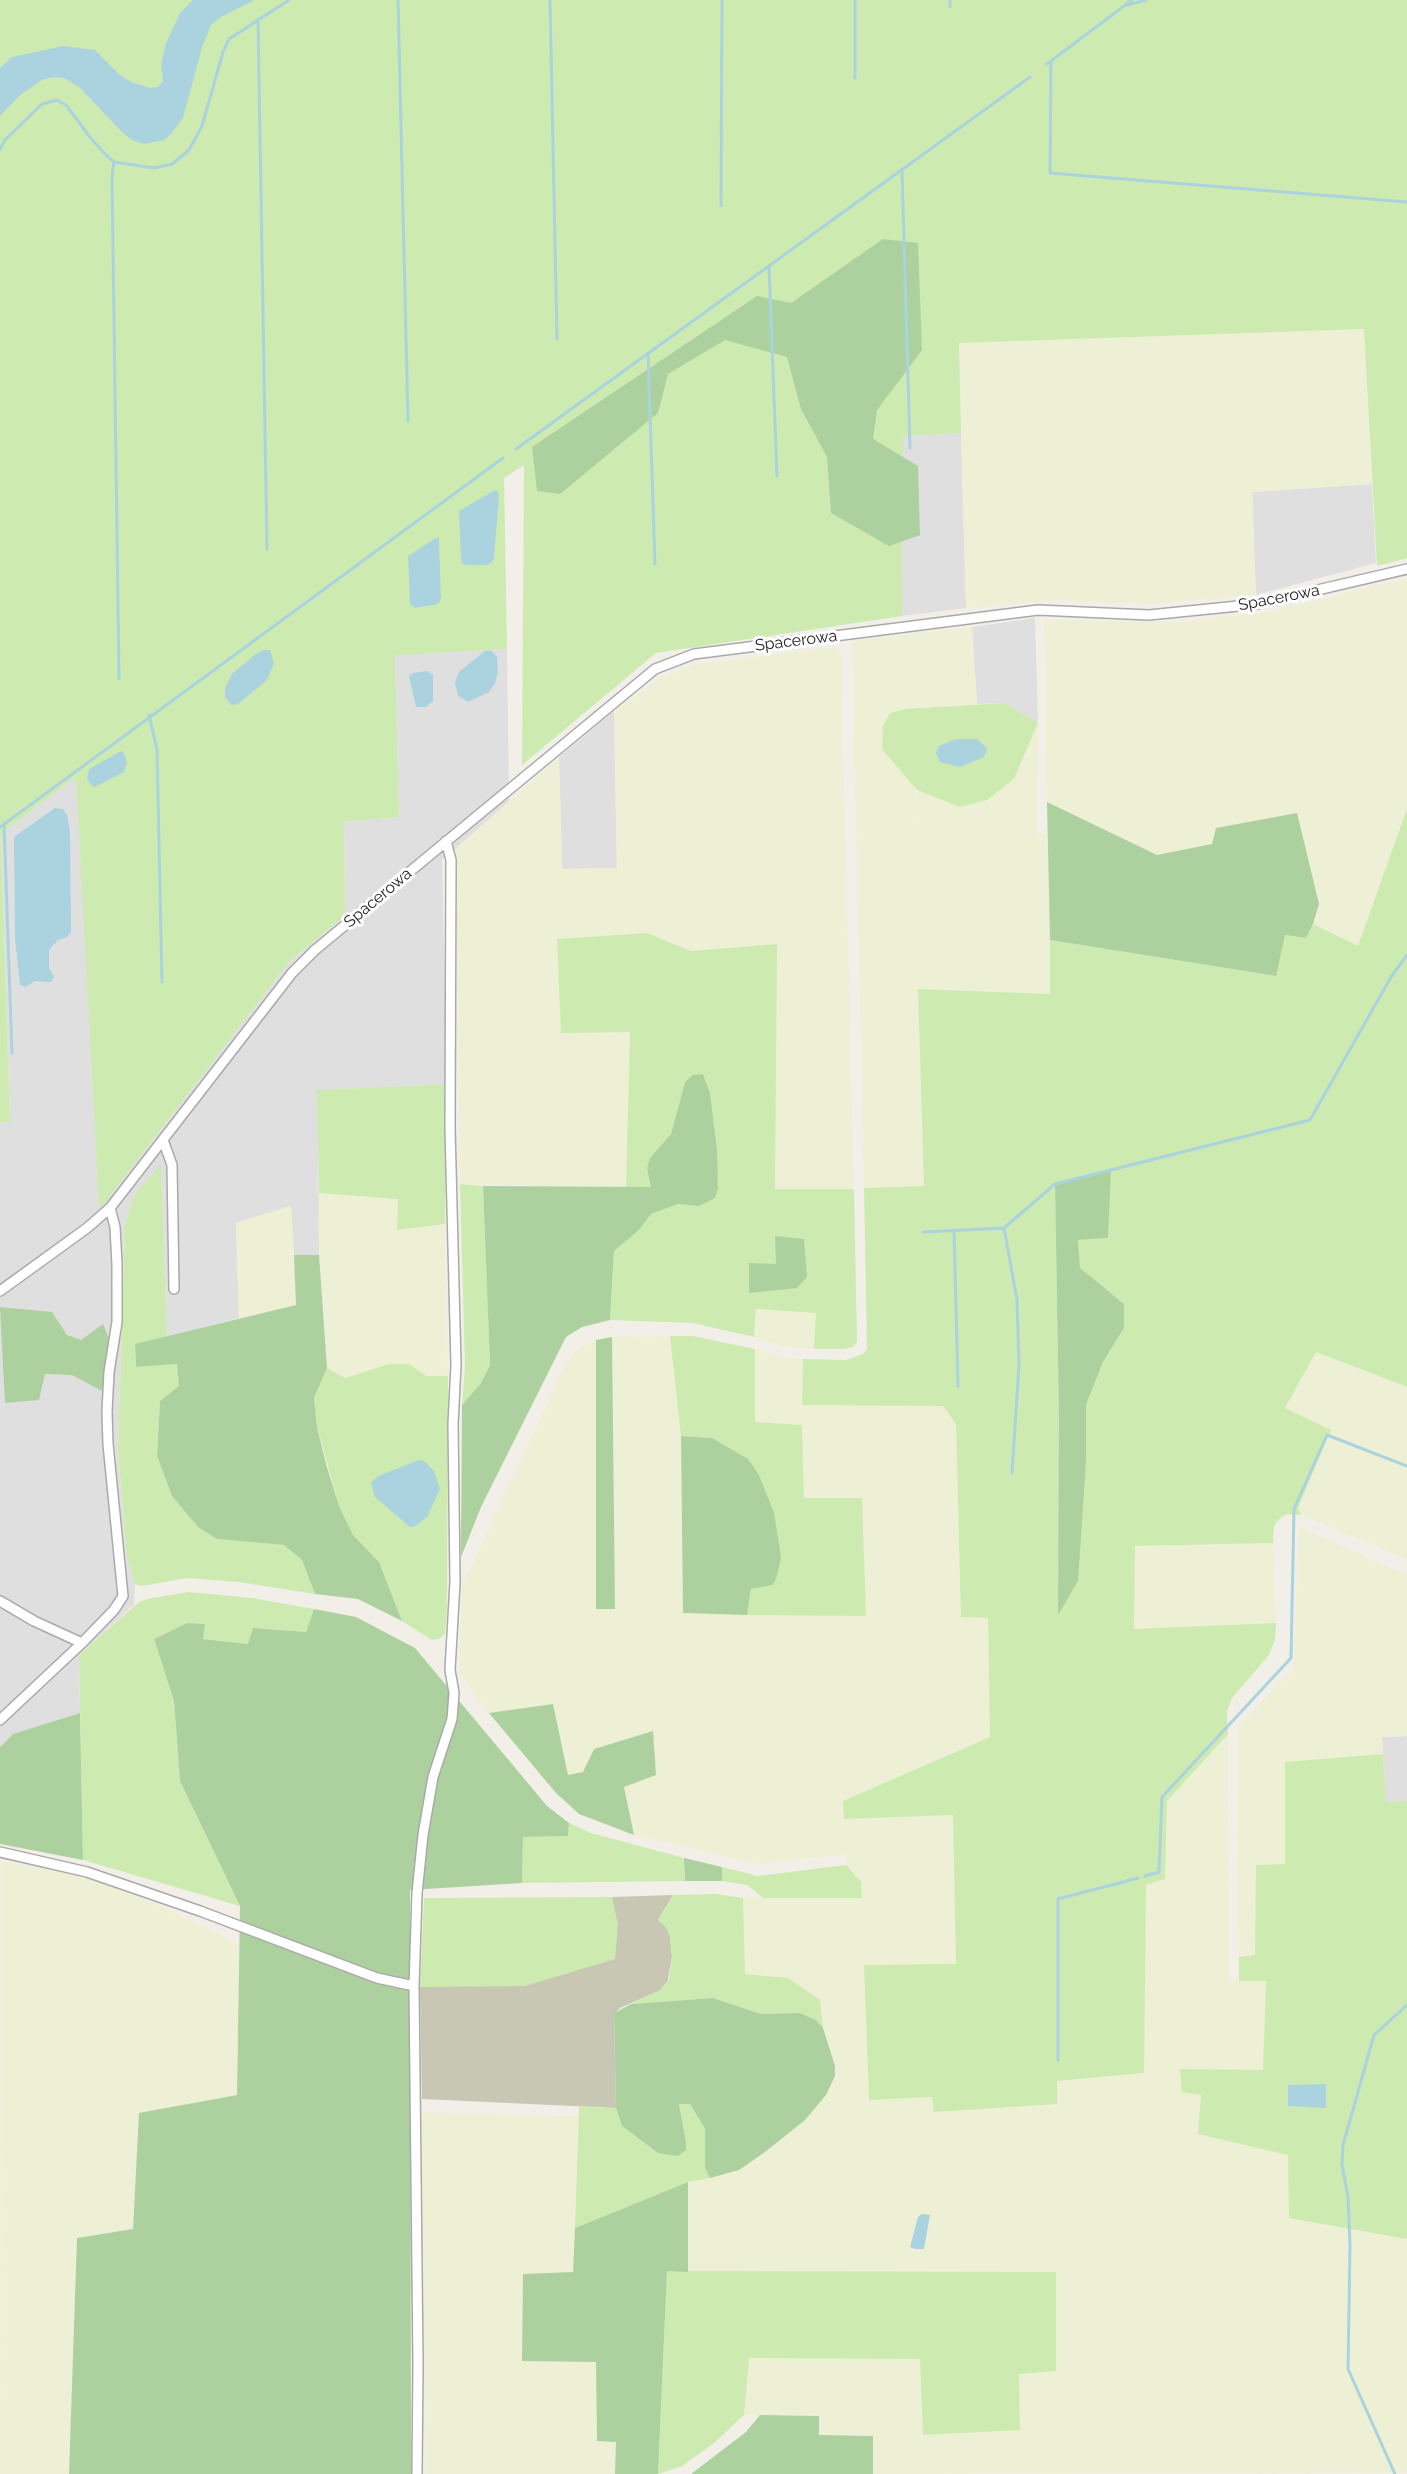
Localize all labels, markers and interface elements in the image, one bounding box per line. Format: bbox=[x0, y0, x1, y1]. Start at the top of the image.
street label: Spacerowa bbox=[1237, 581, 1321, 615]
street label: Spacerowa bbox=[754, 626, 838, 656]
street label: Spacerowa bbox=[340, 864, 416, 932]

